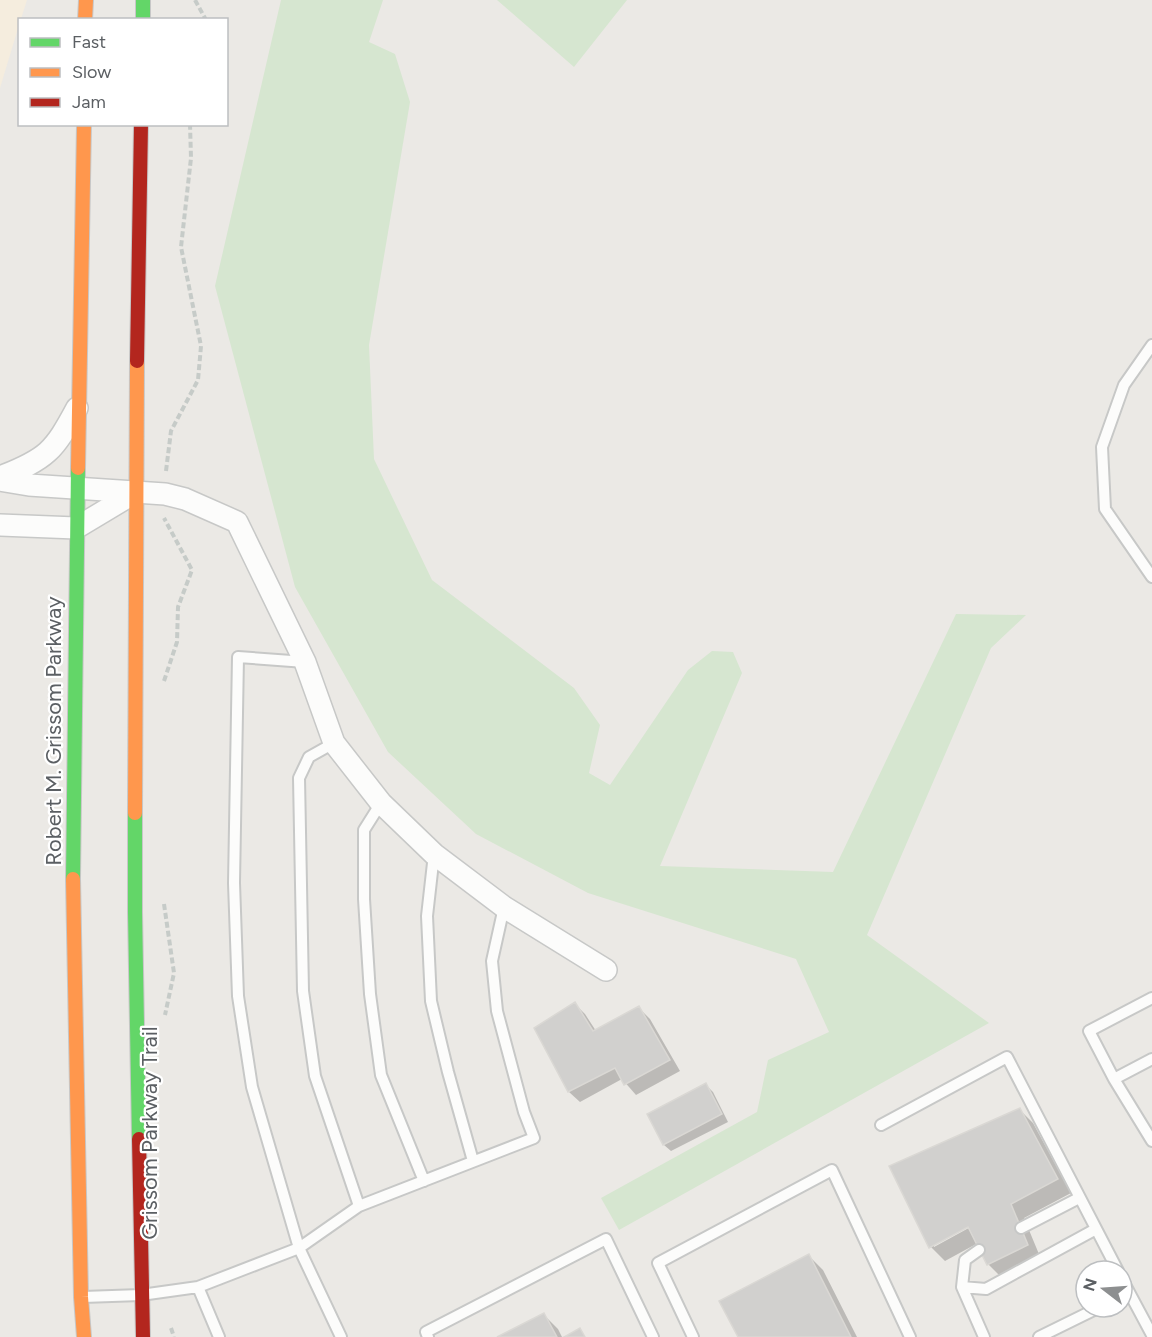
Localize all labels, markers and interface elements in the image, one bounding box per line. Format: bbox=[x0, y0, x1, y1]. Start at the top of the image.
legend bbox=[18, 18, 228, 126]
text: Fast bbox=[72, 31, 106, 53]
text: Slow bbox=[72, 61, 111, 83]
text: Jam bbox=[72, 91, 106, 113]
street label: Robert M. Grissom Parkway bbox=[40, 596, 67, 866]
street label: Grissom Parkway Trail bbox=[136, 1026, 163, 1240]
north arrow bbox=[1074, 1259, 1134, 1319]
text: N bbox=[1079, 1276, 1101, 1293]

